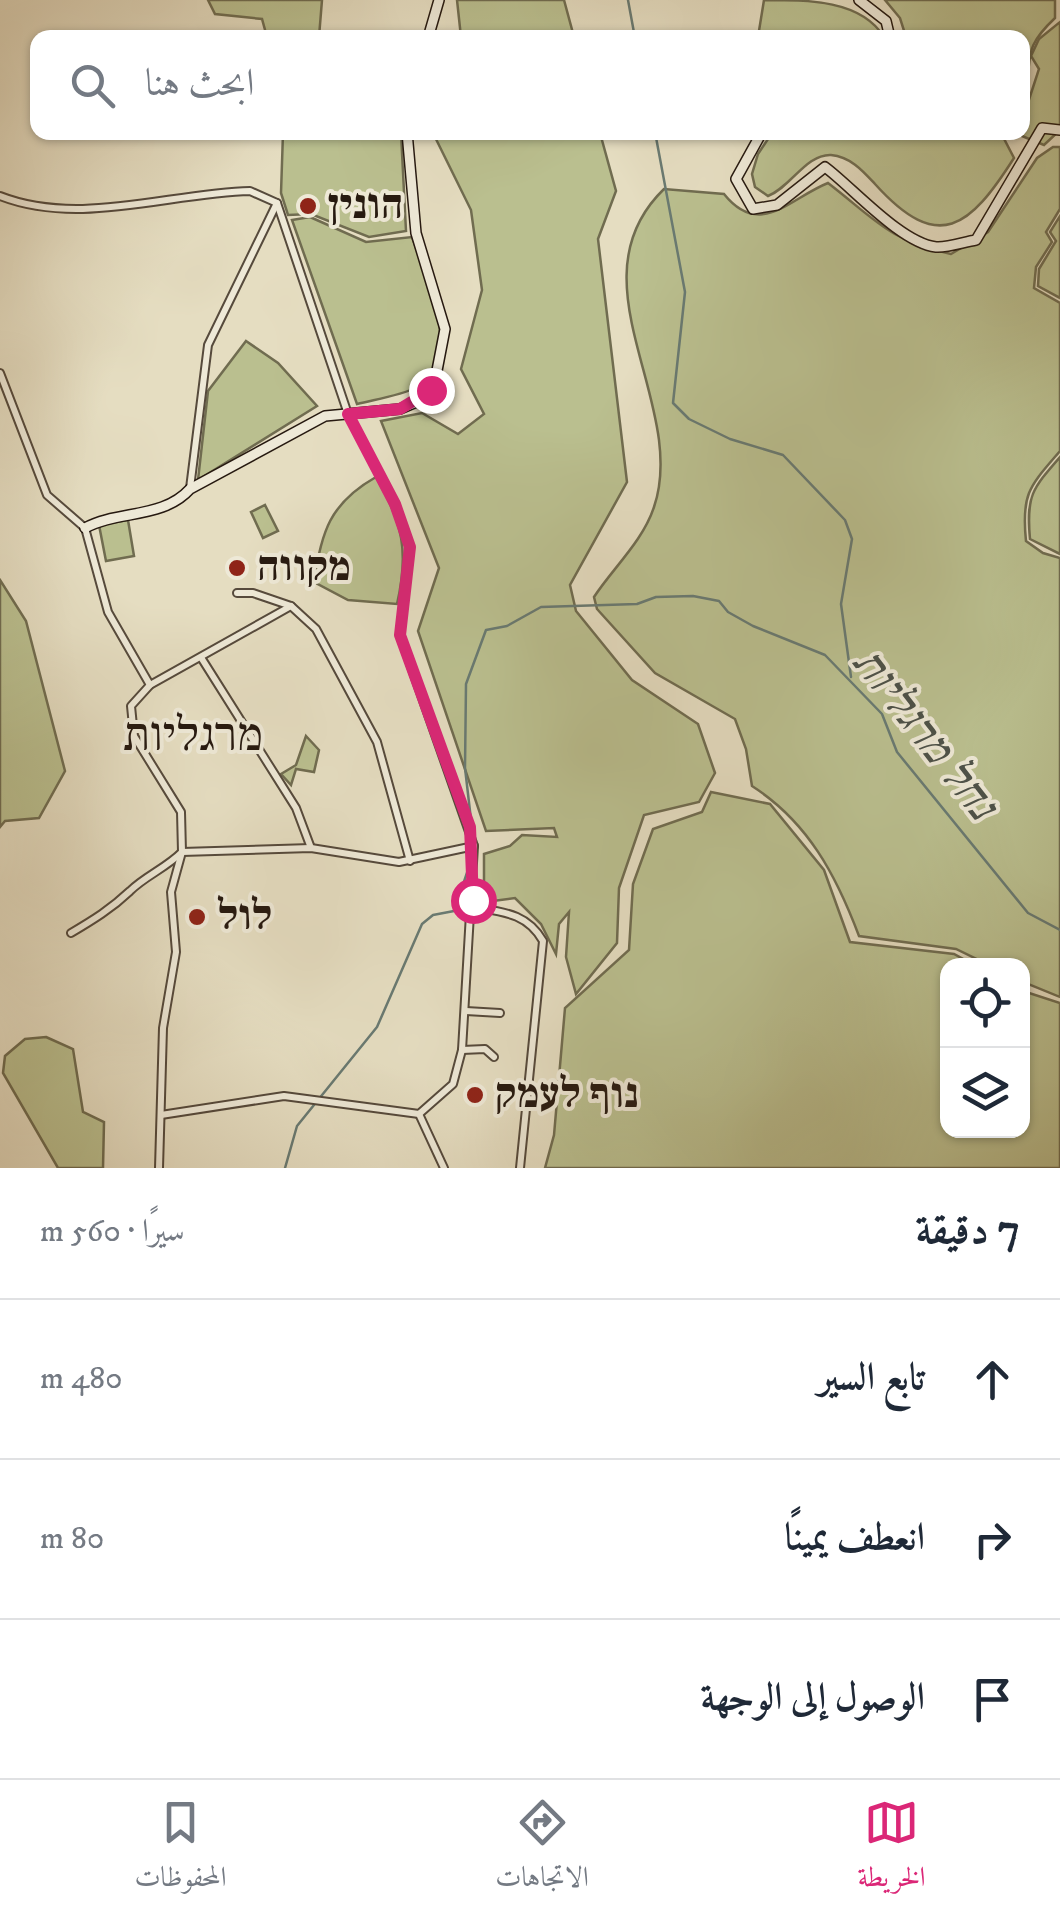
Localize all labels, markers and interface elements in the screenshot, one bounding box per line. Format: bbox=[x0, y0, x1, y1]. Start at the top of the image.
search box bbox=[30, 30, 1030, 140]
icon: search bbox=[65, 58, 120, 113]
text: ابحث هنا bbox=[145, 60, 255, 108]
place label: הונין bbox=[328, 180, 403, 232]
marker: הונין bbox=[297, 195, 319, 217]
route end bbox=[409, 368, 455, 414]
place label: מקווה bbox=[257, 542, 351, 594]
marker: מקווה bbox=[226, 557, 248, 579]
water label: נחל מרגליות bbox=[840, 637, 1010, 833]
district label: מרגליות bbox=[123, 706, 263, 766]
route start bbox=[451, 878, 497, 924]
place label: לול bbox=[217, 891, 272, 943]
marker: לול bbox=[186, 906, 208, 928]
map controls bbox=[940, 958, 1030, 1138]
button: locate bbox=[940, 958, 1030, 1048]
button: layers bbox=[940, 1048, 1030, 1138]
place label: נוף לעמק bbox=[495, 1069, 639, 1121]
marker: נוף לעמק bbox=[464, 1084, 486, 1106]
text: 7 دقيقة bbox=[916, 1205, 1020, 1257]
text: سيرًا · 560 m bbox=[40, 1212, 185, 1252]
icon: ahead bbox=[965, 1352, 1020, 1407]
text: تابع السير bbox=[818, 1354, 925, 1402]
text: 480 m bbox=[40, 1359, 123, 1399]
icon: right bbox=[965, 1512, 1020, 1567]
text: انعطف يمينًا bbox=[784, 1514, 925, 1562]
text: 80 m bbox=[40, 1519, 104, 1559]
icon: arrive bbox=[965, 1672, 1020, 1727]
text: الوصول إلى الوجهة bbox=[701, 1674, 925, 1722]
tab: المحفوظات bbox=[134, 1795, 227, 1904]
tab: الاتجاهات bbox=[495, 1795, 589, 1904]
tab: الخريطة bbox=[858, 1795, 926, 1904]

